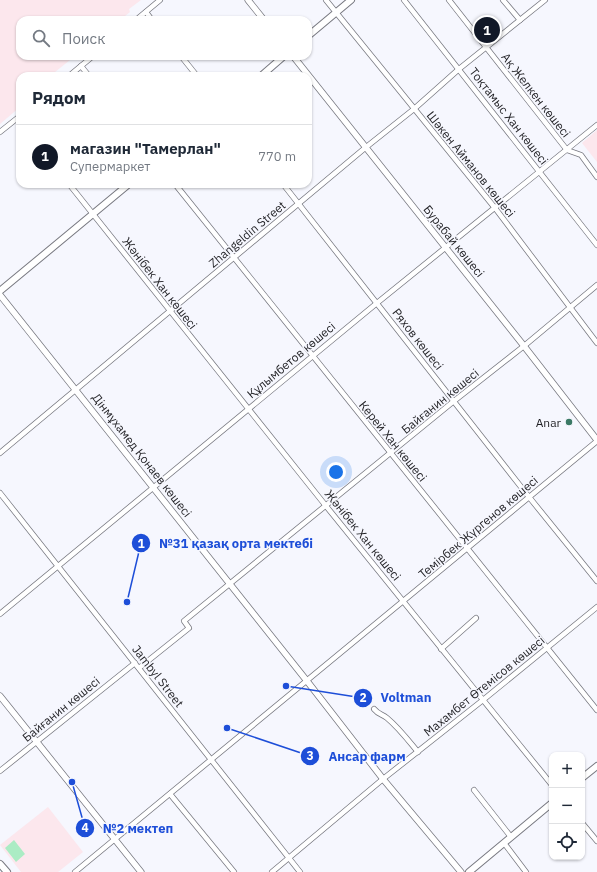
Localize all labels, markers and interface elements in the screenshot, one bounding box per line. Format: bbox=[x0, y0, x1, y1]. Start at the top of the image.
pin: 1 bbox=[474, 15, 500, 45]
search box bbox=[16, 16, 312, 60]
icon: search bbox=[30, 27, 52, 49]
text: Поиск bbox=[62, 29, 105, 48]
street label: Ақ Желкен көшесі bbox=[498, 50, 574, 140]
street label: Тоқтамыс Хан көшесі bbox=[466, 64, 552, 168]
text: Рядом bbox=[32, 87, 86, 109]
street label: Шәкен Айманов көшесі bbox=[424, 108, 518, 220]
text: магазин "Тамерлан" bbox=[70, 139, 221, 158]
text: 1 bbox=[41, 148, 49, 165]
text: 770 m bbox=[258, 148, 296, 165]
text: Супермаркет bbox=[70, 158, 150, 175]
street label: Zhangeldin Street bbox=[206, 198, 288, 270]
street label: Бурабай көшесі bbox=[420, 202, 488, 280]
street label: Жәнібек Хан көшесі bbox=[119, 234, 201, 332]
street label: Ряхов көшесі bbox=[389, 305, 447, 373]
street label: Құлымбетов көшесі bbox=[244, 319, 338, 401]
street label: Байғанин көшесі bbox=[398, 365, 482, 437]
street label: Дінмұхамед Қонаев көшесі bbox=[89, 390, 195, 520]
street label: Керей Хан көшесі bbox=[356, 398, 430, 484]
place label: Anar bbox=[536, 415, 562, 430]
marker: Anar bbox=[564, 417, 574, 427]
your location bbox=[326, 462, 346, 482]
street label: Темірбек Жүргенов көшесі bbox=[415, 473, 541, 581]
street label: Жәнібек Хан көшесі bbox=[322, 486, 404, 584]
callout: №31 қазақ орта мектебі bbox=[131, 531, 321, 556]
text: №31 қазақ орта мектебі bbox=[159, 535, 313, 552]
text: 1 bbox=[137, 536, 145, 551]
street label: Махамбет Өтемісов көшесі bbox=[421, 633, 547, 739]
street label: Jambyl Street bbox=[129, 642, 187, 710]
street label: Байғанин көшесі bbox=[19, 673, 103, 745]
callout: Voltman bbox=[353, 685, 440, 710]
text: Voltman bbox=[381, 689, 431, 706]
text: 2 bbox=[359, 690, 367, 705]
callout: Ансар фарм bbox=[300, 744, 413, 769]
text: 3 bbox=[306, 748, 314, 763]
text: Ансар фарм bbox=[328, 748, 406, 765]
map controls bbox=[549, 752, 585, 860]
button: + bbox=[549, 752, 585, 788]
button: − bbox=[549, 788, 585, 824]
callout: №2 мектеп bbox=[75, 816, 181, 841]
text: 4 bbox=[81, 820, 89, 835]
text: №2 мектеп bbox=[103, 820, 173, 837]
button: locate bbox=[549, 824, 585, 860]

